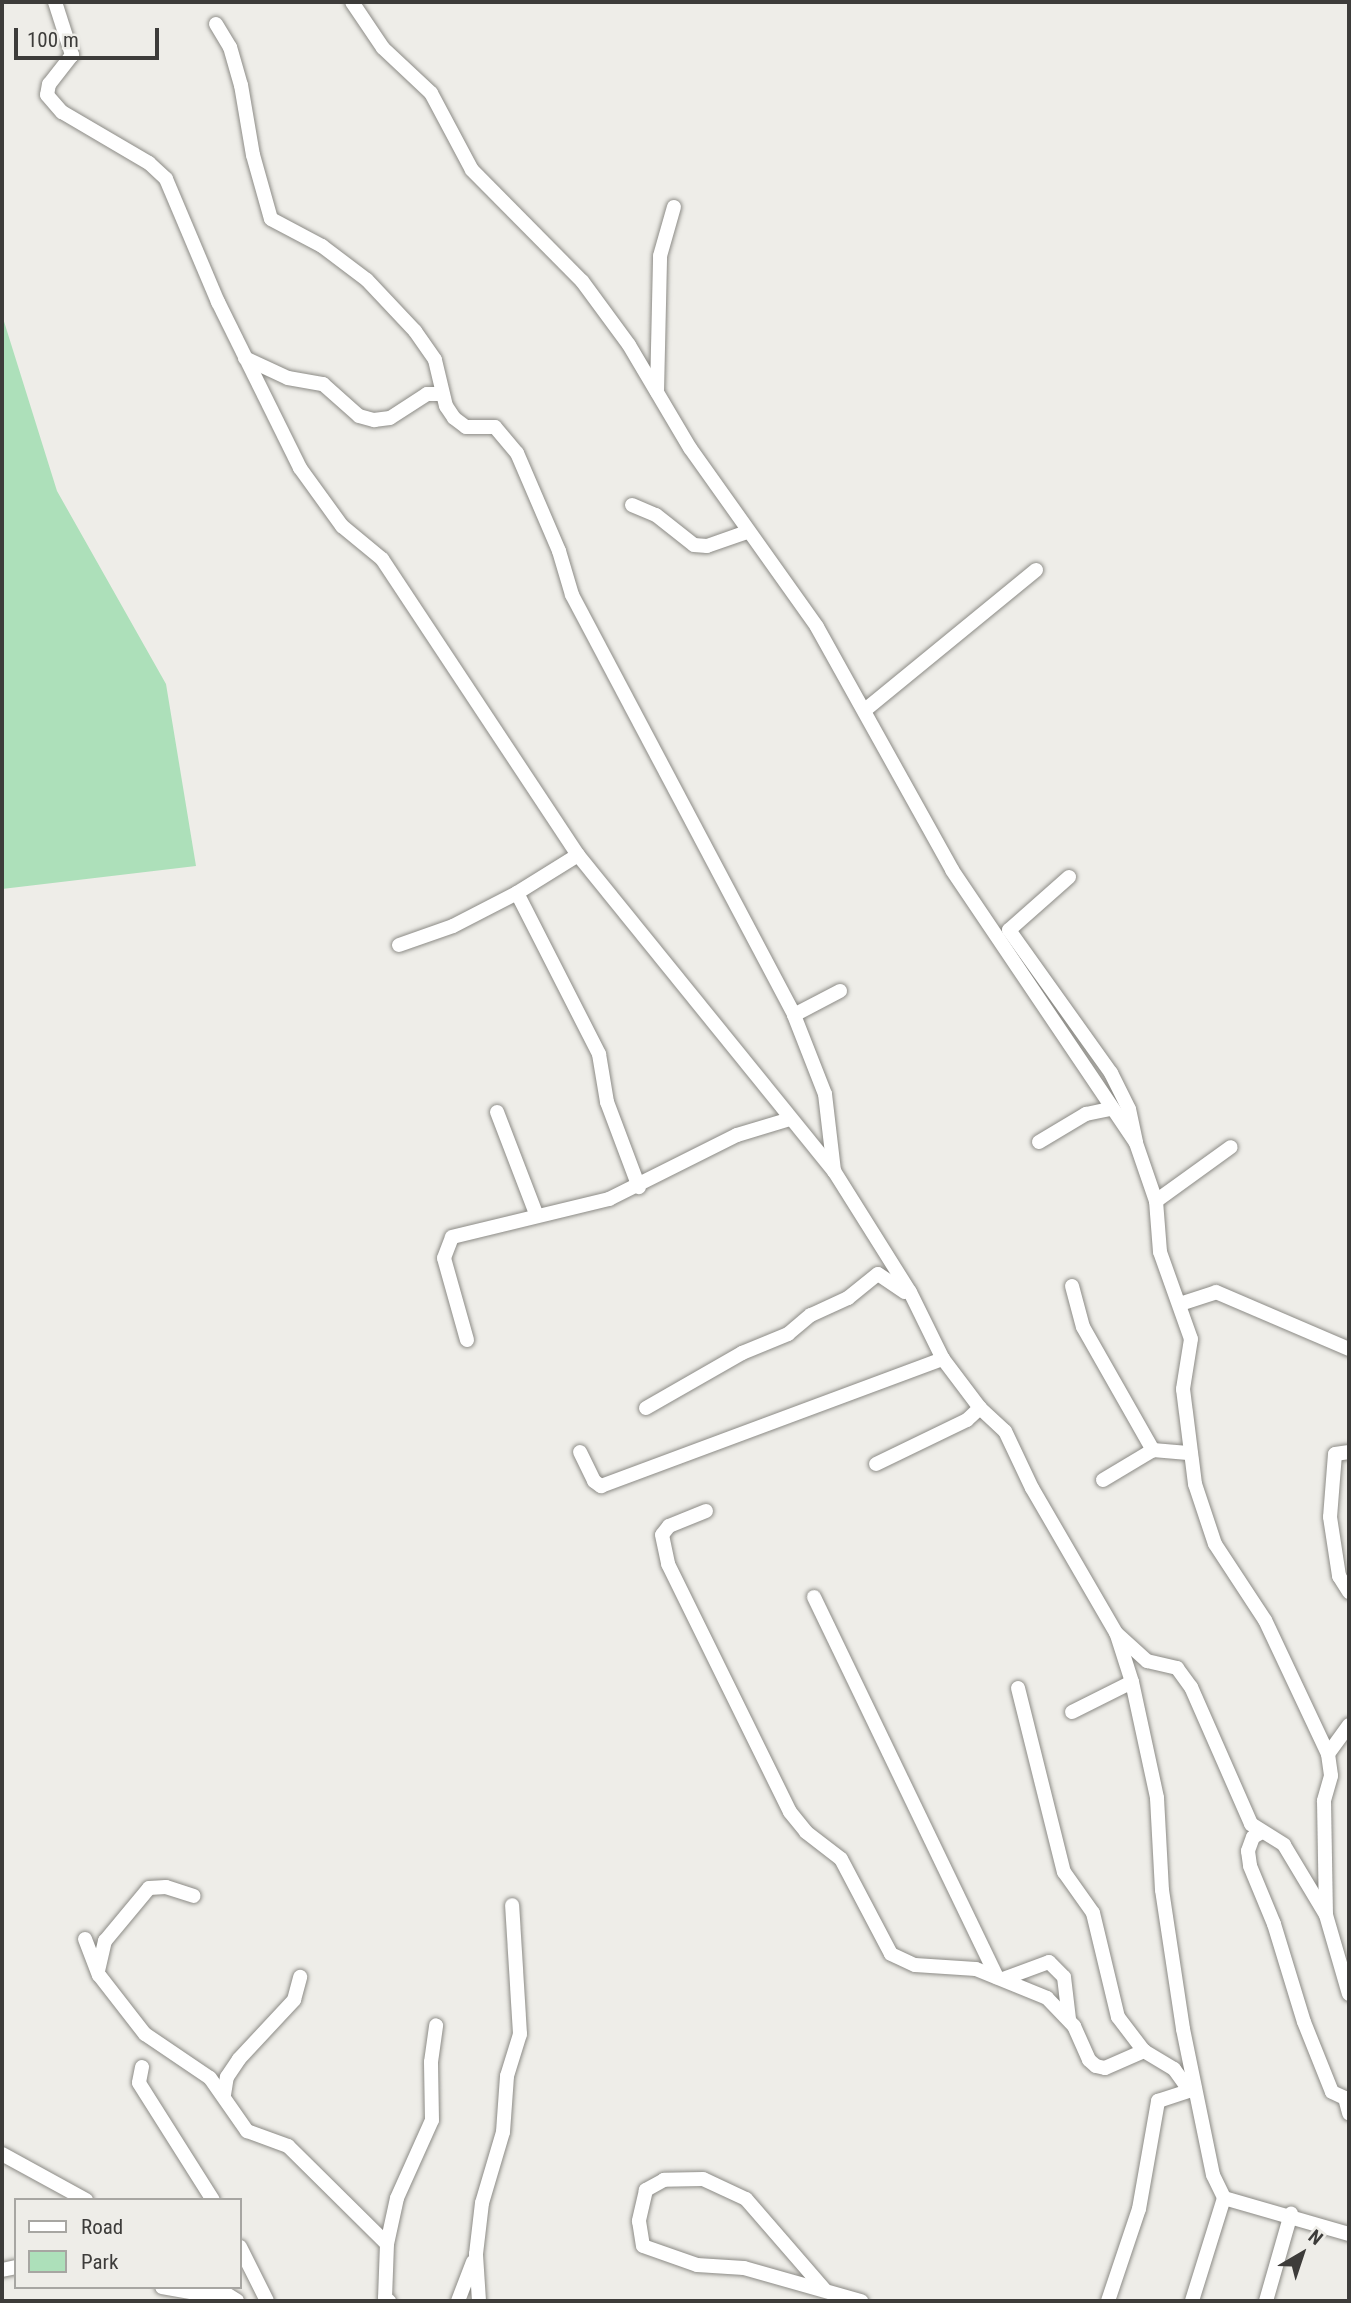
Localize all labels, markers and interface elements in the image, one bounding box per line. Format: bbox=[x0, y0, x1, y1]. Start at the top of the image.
scale bar bbox=[18, 14, 163, 58]
text: 100 m bbox=[27, 28, 79, 52]
legend bbox=[14, 2198, 242, 2289]
text: Road bbox=[81, 2215, 123, 2239]
north arrow bbox=[1267, 2219, 1337, 2289]
text: N bbox=[1304, 2225, 1327, 2250]
text: Park bbox=[81, 2250, 118, 2274]

